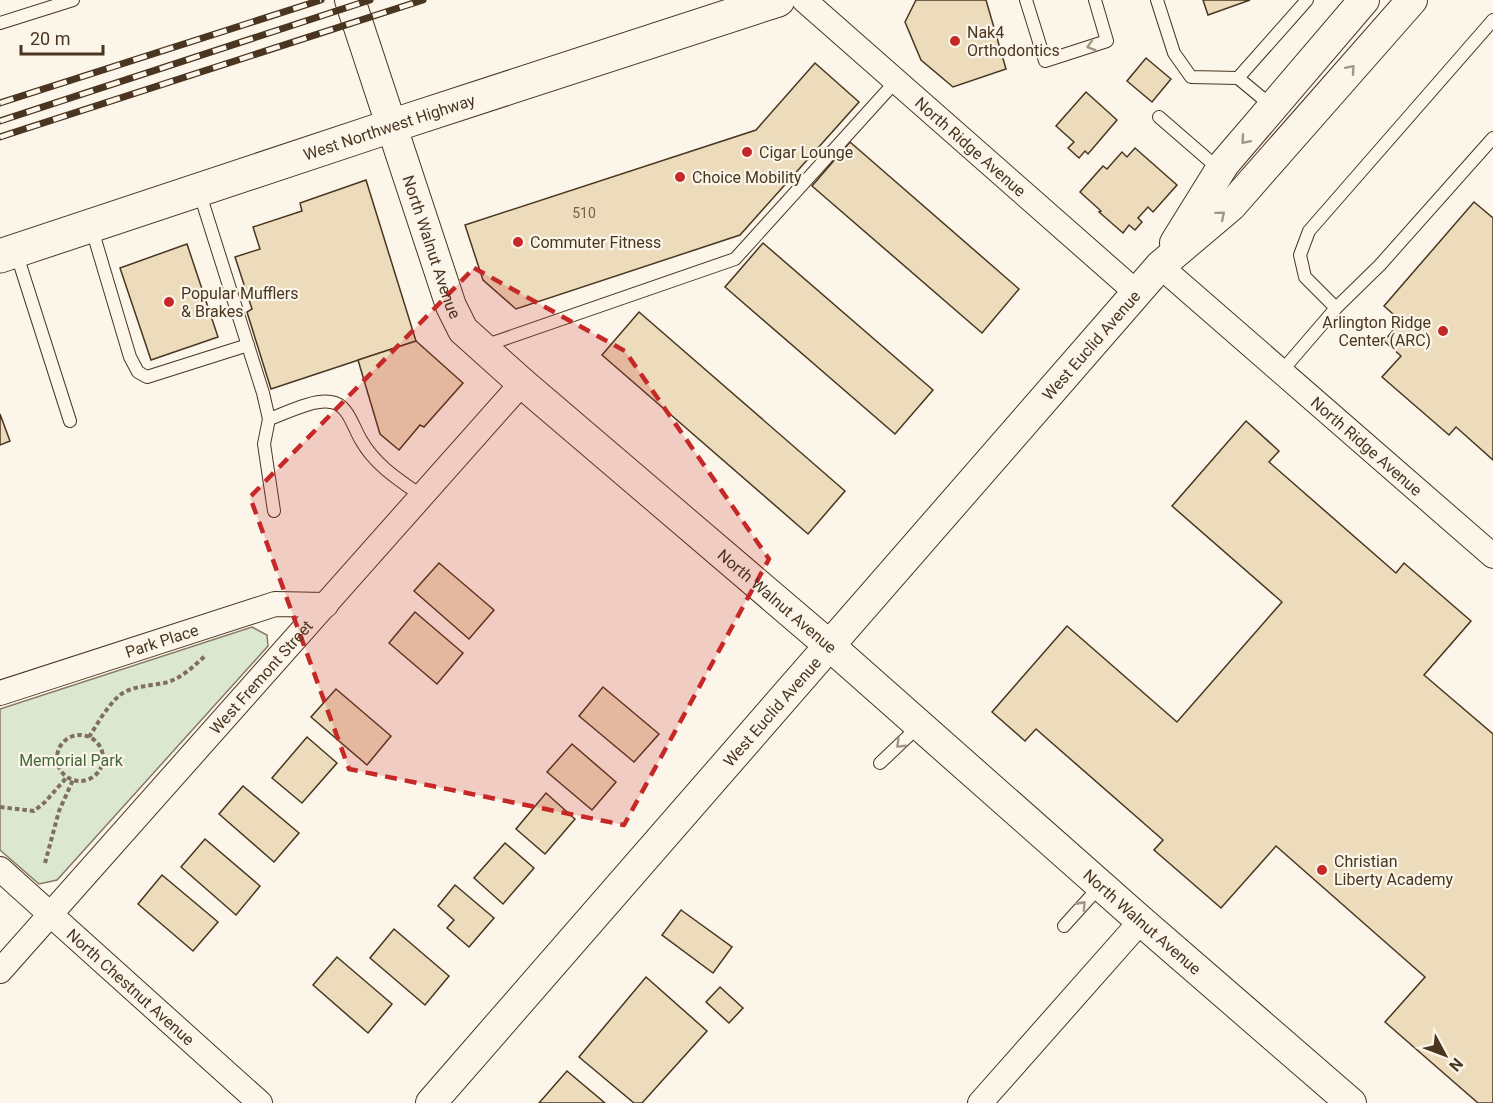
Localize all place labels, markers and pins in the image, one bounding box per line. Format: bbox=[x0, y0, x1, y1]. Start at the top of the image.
place label: Nak4 Orthodontics bbox=[967, 23, 1060, 60]
marker: Nak4 Orthodontics bbox=[948, 34, 962, 48]
place label: Cigar Lounge bbox=[759, 143, 853, 162]
marker: Cigar Lounge bbox=[740, 145, 754, 159]
place label: Choice Mobility bbox=[692, 168, 802, 187]
marker: Choice Mobility bbox=[673, 170, 687, 184]
place label: Commuter Fitness bbox=[530, 233, 661, 252]
marker: Commuter Fitness bbox=[511, 235, 525, 249]
place label: Popular Mufflers & Brakes bbox=[181, 284, 299, 321]
marker: Popular Mufflers & Brakes bbox=[162, 295, 176, 309]
place label: Arlington Ridge Center (ARC) bbox=[1322, 313, 1431, 350]
marker: Arlington Ridge Center (ARC) bbox=[1436, 324, 1450, 338]
place label: Christian Liberty Academy bbox=[1334, 852, 1454, 889]
marker: Christian Liberty Academy bbox=[1315, 863, 1329, 877]

